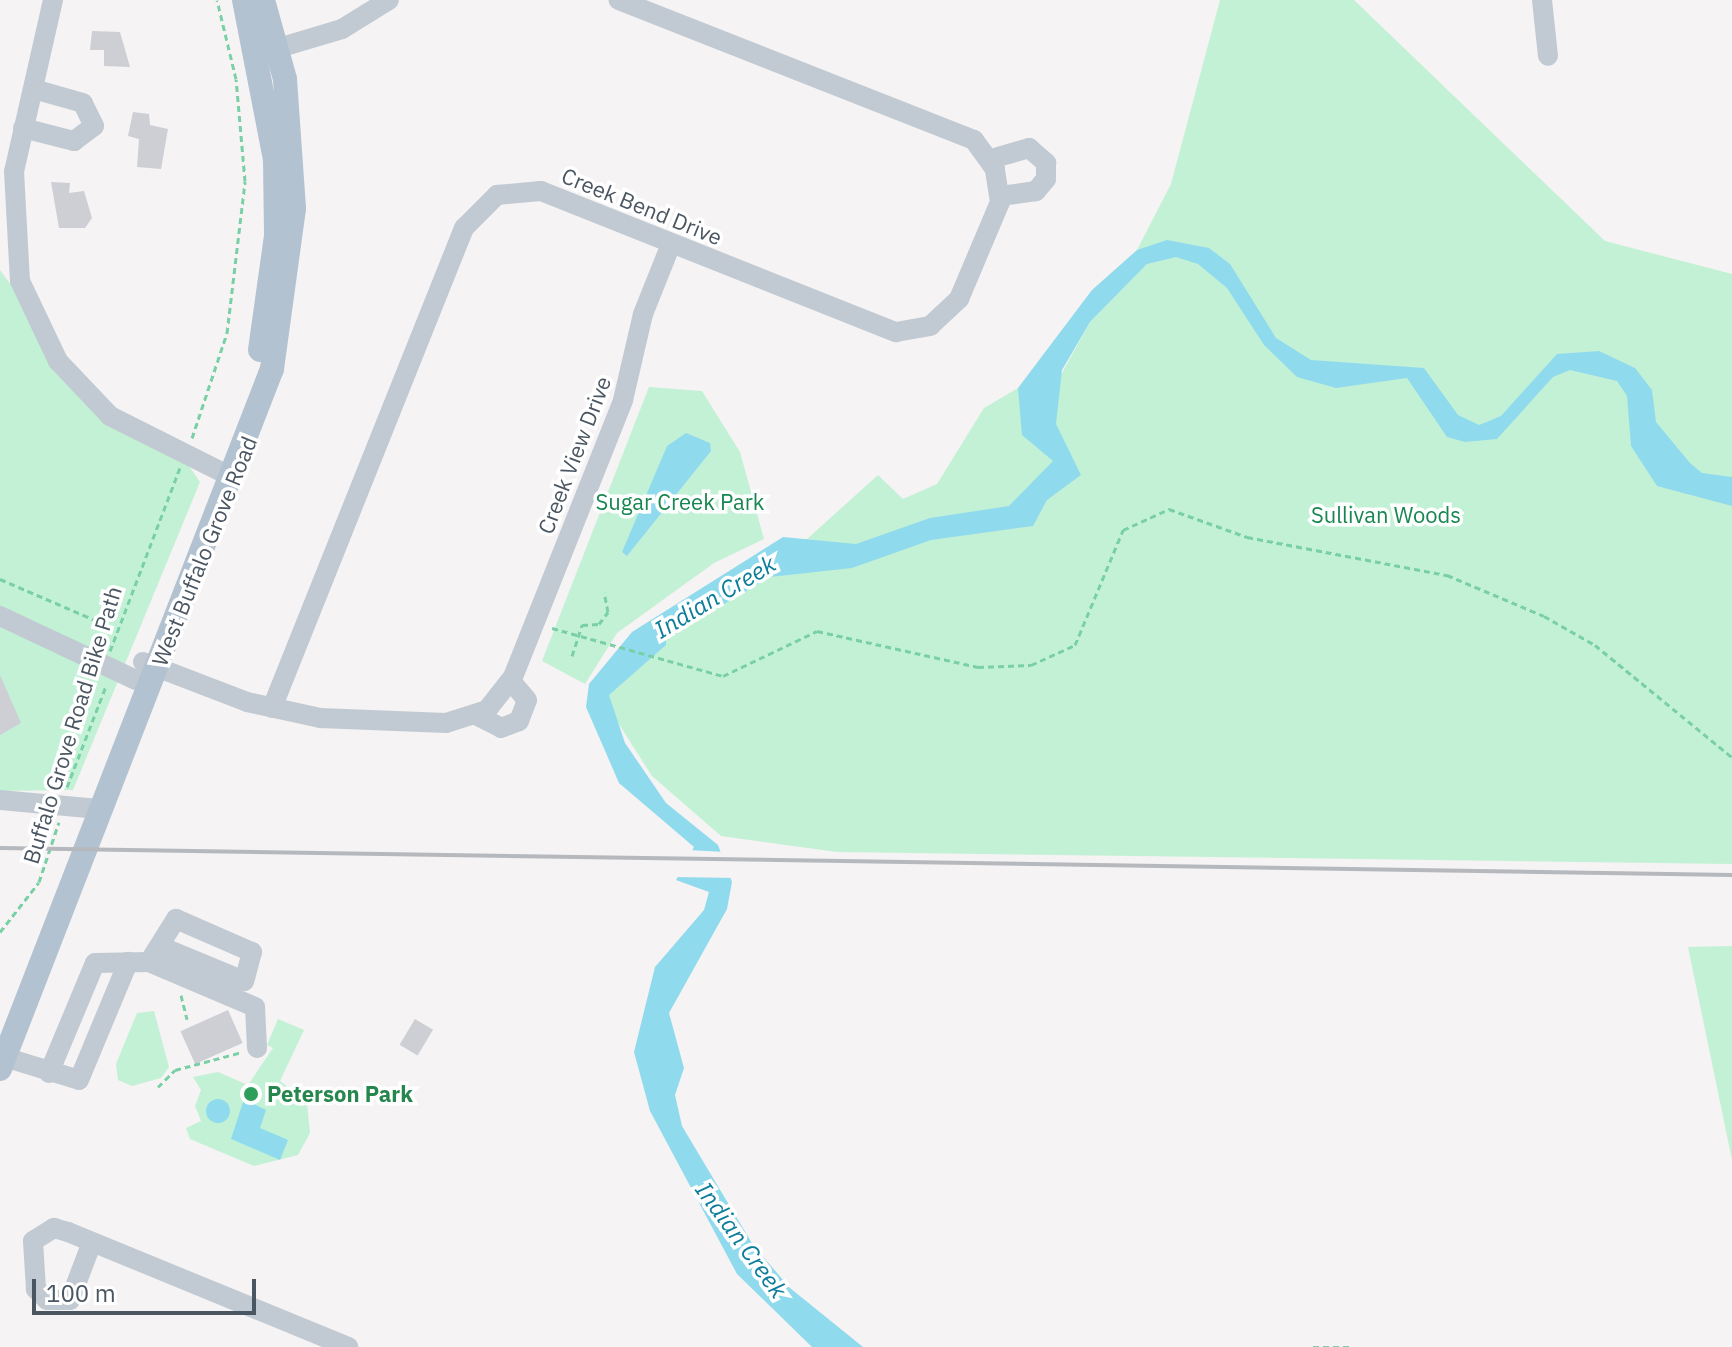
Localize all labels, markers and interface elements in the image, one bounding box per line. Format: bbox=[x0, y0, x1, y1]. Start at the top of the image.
street label: Creek Bend Drive bbox=[558, 162, 726, 250]
street label: Creek View Drive bbox=[532, 373, 616, 537]
street label: West Buffalo Grove Road bbox=[146, 432, 262, 670]
park label: Sugar Creek Park bbox=[596, 489, 764, 515]
park label: Sullivan Woods bbox=[1311, 502, 1461, 528]
water label: Indian Creek bbox=[649, 550, 781, 644]
street label: Buffalo Grove Road Bike Path bbox=[17, 583, 127, 867]
place label: Peterson Park bbox=[267, 1081, 413, 1107]
marker: Peterson Park bbox=[242, 1085, 260, 1103]
water label: Indian Creek bbox=[689, 1176, 793, 1304]
scale bar bbox=[36, 1263, 260, 1313]
text: 100 m bbox=[46, 1277, 116, 1309]

